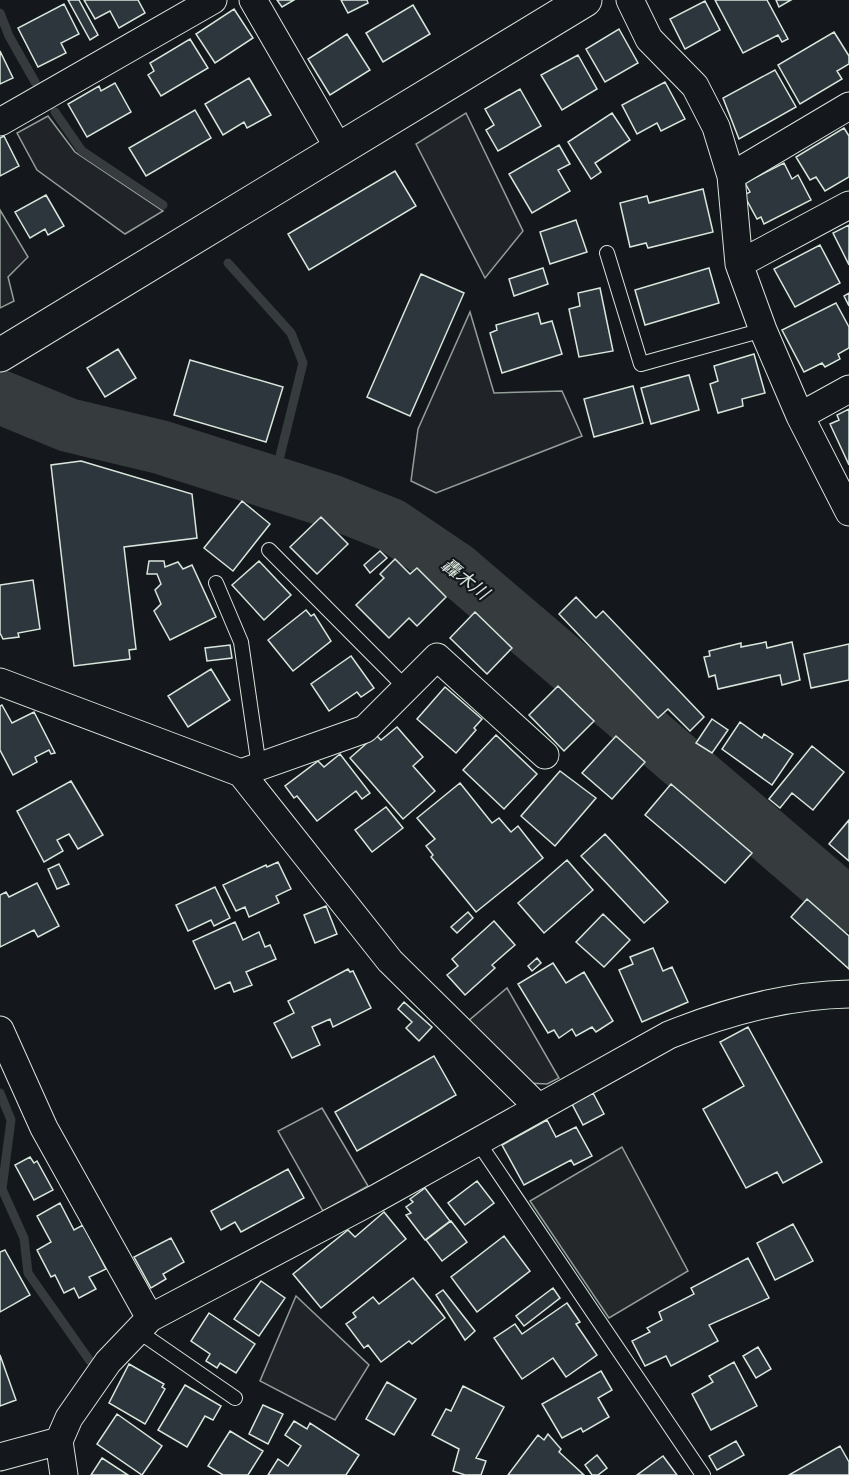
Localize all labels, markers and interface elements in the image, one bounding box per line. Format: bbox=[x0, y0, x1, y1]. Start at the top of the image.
water label: 轟木川 bbox=[437, 554, 495, 606]

